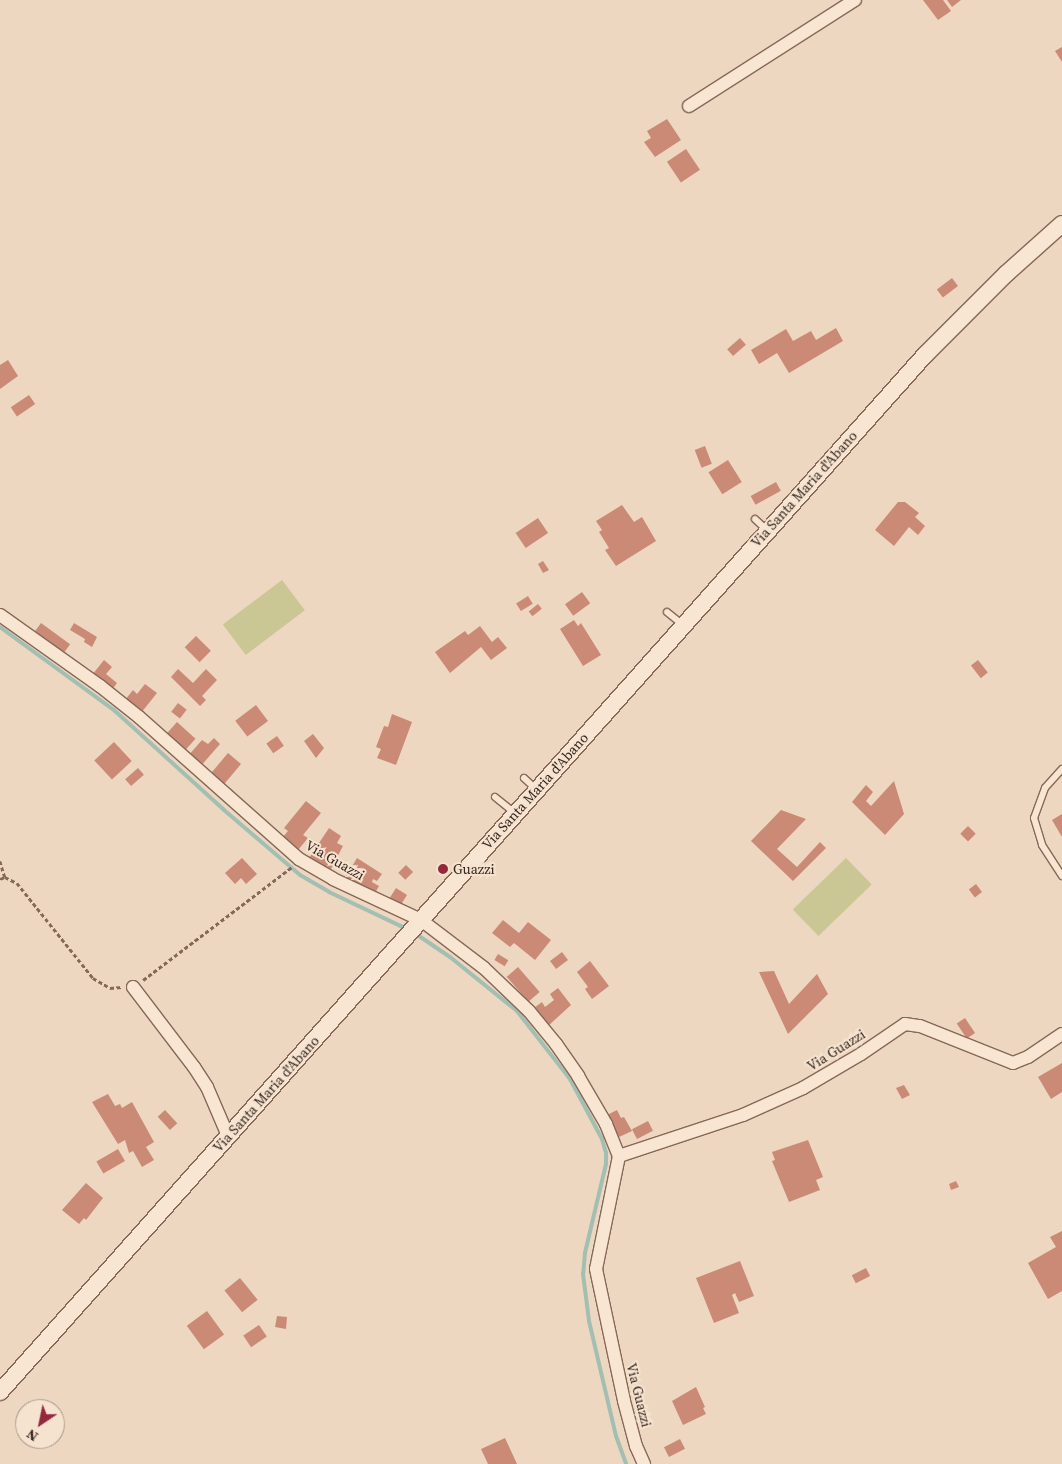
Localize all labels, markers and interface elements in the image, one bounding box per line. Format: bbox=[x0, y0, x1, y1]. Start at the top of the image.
street label: Via Santa Maria d'Abano bbox=[747, 427, 861, 551]
street label: Via Santa Maria d'Abano bbox=[478, 729, 592, 853]
street label: Via Guazzi bbox=[303, 836, 367, 884]
place label: Guazzi bbox=[453, 861, 495, 877]
marker: Guazzi bbox=[437, 863, 449, 875]
street label: Via Guazzi bbox=[804, 1026, 868, 1074]
street label: Via Santa Maria d'Abano bbox=[209, 1032, 323, 1156]
street label: Via Guazzi bbox=[623, 1361, 655, 1429]
north arrow bbox=[15, 1399, 65, 1449]
text: N bbox=[22, 1424, 42, 1447]

